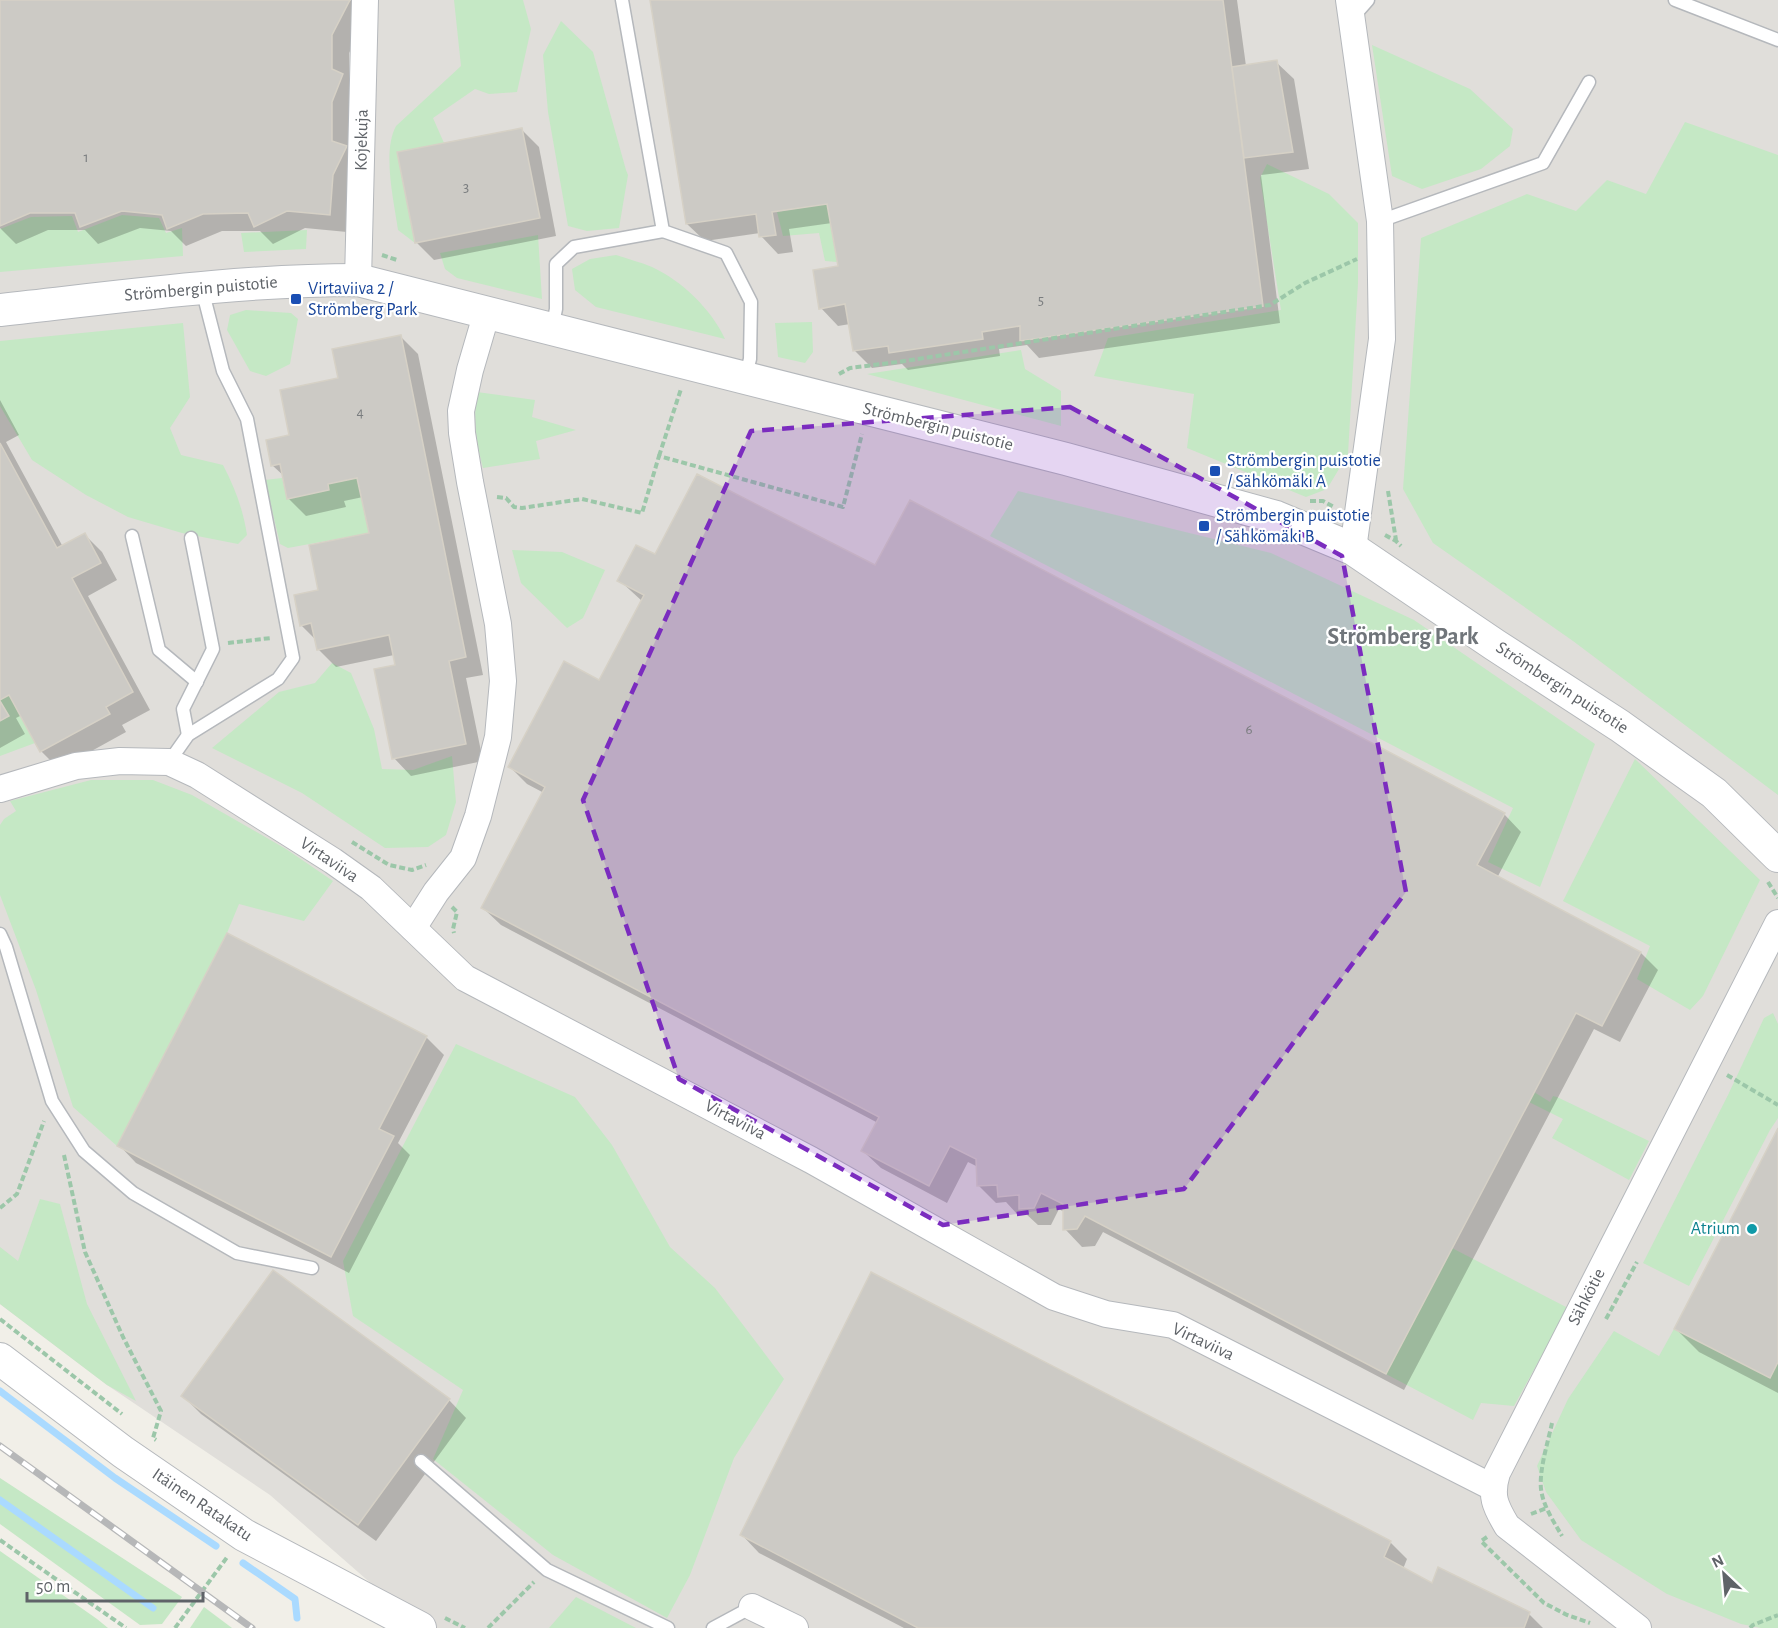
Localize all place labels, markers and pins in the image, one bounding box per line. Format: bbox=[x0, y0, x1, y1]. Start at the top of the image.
place label: Virtaviiva 2 / Strömberg Park bbox=[308, 280, 418, 319]
marker: Virtaviiva 2 / Strömberg Park bbox=[289, 292, 303, 306]
place label: Strömbergin puistotie / Sähkömäki A bbox=[1227, 452, 1381, 491]
marker: Strömbergin puistotie / Sähkömäki A bbox=[1208, 464, 1222, 478]
place label: Strömbergin puistotie / Sähkömäki B bbox=[1216, 507, 1370, 546]
marker: Strömbergin puistotie / Sähkömäki B bbox=[1197, 519, 1211, 533]
place label: Atrium bbox=[1691, 1220, 1740, 1238]
marker: Atrium bbox=[1745, 1222, 1759, 1236]

